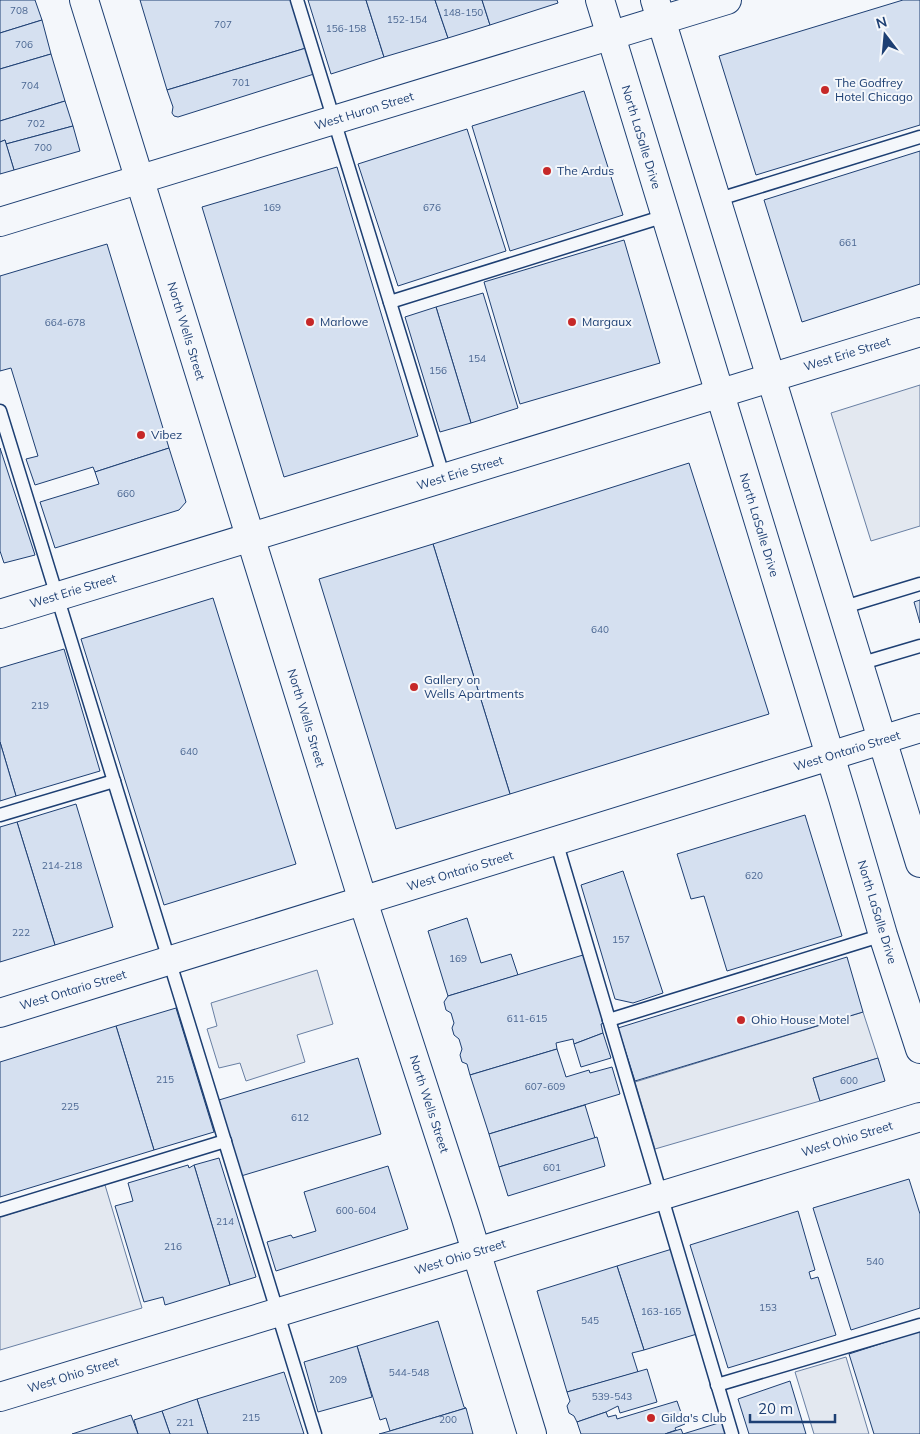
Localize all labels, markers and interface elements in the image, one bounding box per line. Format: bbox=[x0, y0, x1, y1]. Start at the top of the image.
house number: 708 bbox=[10, 4, 28, 17]
house number: 148-150 bbox=[443, 6, 483, 19]
north arrow bbox=[860, 10, 910, 60]
text: N bbox=[874, 12, 889, 33]
house number: 152-154 bbox=[387, 13, 427, 26]
house number: 707 bbox=[214, 18, 232, 31]
house number: 156-158 bbox=[326, 22, 366, 35]
house number: 706 bbox=[15, 38, 33, 51]
place label: The Godfrey Hotel Chicago bbox=[835, 75, 913, 104]
house number: 701 bbox=[232, 76, 250, 89]
house number: 704 bbox=[21, 79, 39, 92]
street label: North LaSalle Drive bbox=[619, 83, 664, 191]
marker: The Godfrey Hotel Chicago bbox=[819, 84, 831, 96]
street label: West Huron Street bbox=[312, 88, 415, 133]
house number: 702 bbox=[27, 117, 45, 130]
house number: 700 bbox=[34, 141, 52, 154]
place label: The Ardus bbox=[557, 163, 614, 178]
marker: The Ardus bbox=[541, 165, 553, 177]
house number: 169 bbox=[263, 201, 281, 214]
house number: 676 bbox=[423, 201, 441, 214]
house number: 661 bbox=[839, 236, 857, 249]
street label: North Wells Street bbox=[164, 280, 209, 382]
place label: Marlowe bbox=[320, 314, 368, 329]
place label: Margaux bbox=[582, 314, 632, 329]
house number: 664-678 bbox=[45, 316, 85, 329]
marker: Marlowe bbox=[304, 316, 316, 328]
marker: Margaux bbox=[566, 316, 578, 328]
street label: West Erie Street bbox=[802, 333, 892, 374]
house number: 154 bbox=[468, 352, 486, 365]
house number: 156 bbox=[429, 364, 447, 377]
place label: Vibez bbox=[151, 427, 182, 442]
marker: Vibez bbox=[135, 429, 147, 441]
street label: West Erie Street bbox=[415, 452, 505, 493]
street label: North LaSalle Drive bbox=[737, 471, 782, 579]
house number: 660 bbox=[117, 487, 135, 500]
street label: West Erie Street bbox=[28, 570, 118, 611]
house number: 640 bbox=[591, 623, 609, 636]
street label: North Wells Street bbox=[284, 667, 329, 769]
place label: Gallery on Wells Apartments bbox=[424, 672, 524, 701]
marker: Gallery on Wells Apartments bbox=[408, 681, 420, 693]
house number: 219 bbox=[31, 699, 49, 712]
street label: West Ontario Street bbox=[792, 727, 902, 774]
house number: 640 bbox=[180, 745, 198, 758]
street label: West Ontario Street bbox=[405, 847, 515, 894]
street label: North LaSalle Drive bbox=[855, 858, 900, 966]
house number: 214-218 bbox=[42, 859, 82, 872]
house number: 620 bbox=[745, 869, 763, 882]
house number: 222 bbox=[12, 926, 30, 939]
house number: 157 bbox=[612, 933, 630, 946]
house number: 169 bbox=[449, 952, 467, 965]
street label: West Ontario Street bbox=[18, 966, 128, 1013]
house number: 611-615 bbox=[507, 1012, 547, 1025]
place label: Ohio House Motel bbox=[751, 1012, 849, 1027]
marker: Ohio House Motel bbox=[735, 1014, 747, 1026]
street label: North Wells Street bbox=[407, 1053, 452, 1155]
house number: 215 bbox=[156, 1073, 174, 1086]
house number: 600 bbox=[840, 1074, 858, 1087]
house number: 607-609 bbox=[525, 1080, 565, 1093]
house number: 225 bbox=[61, 1100, 79, 1113]
house number: 612 bbox=[291, 1111, 309, 1124]
street label: West Ohio Street bbox=[799, 1118, 894, 1160]
house number: 601 bbox=[543, 1161, 561, 1174]
house number: 600-604 bbox=[336, 1204, 376, 1217]
house number: 214 bbox=[216, 1215, 234, 1228]
street label: West Ohio Street bbox=[412, 1236, 507, 1278]
house number: 216 bbox=[164, 1240, 182, 1253]
house number: 540 bbox=[866, 1255, 884, 1268]
house number: 153 bbox=[759, 1301, 777, 1314]
house number: 163-165 bbox=[641, 1305, 681, 1318]
house number: 545 bbox=[581, 1314, 599, 1327]
street label: West Ohio Street bbox=[25, 1354, 120, 1396]
house number: 544-548 bbox=[389, 1366, 429, 1379]
house number: 209 bbox=[329, 1373, 347, 1386]
house number: 539-543 bbox=[592, 1390, 632, 1403]
scale bar bbox=[750, 1392, 835, 1424]
text: 20 m bbox=[758, 1399, 793, 1418]
place label: Gilda's Club bbox=[661, 1410, 727, 1425]
house number: 215 bbox=[242, 1411, 260, 1424]
marker: Gilda's Club bbox=[645, 1412, 657, 1424]
house number: 200 bbox=[439, 1413, 457, 1426]
house number: 221 bbox=[176, 1416, 194, 1429]

